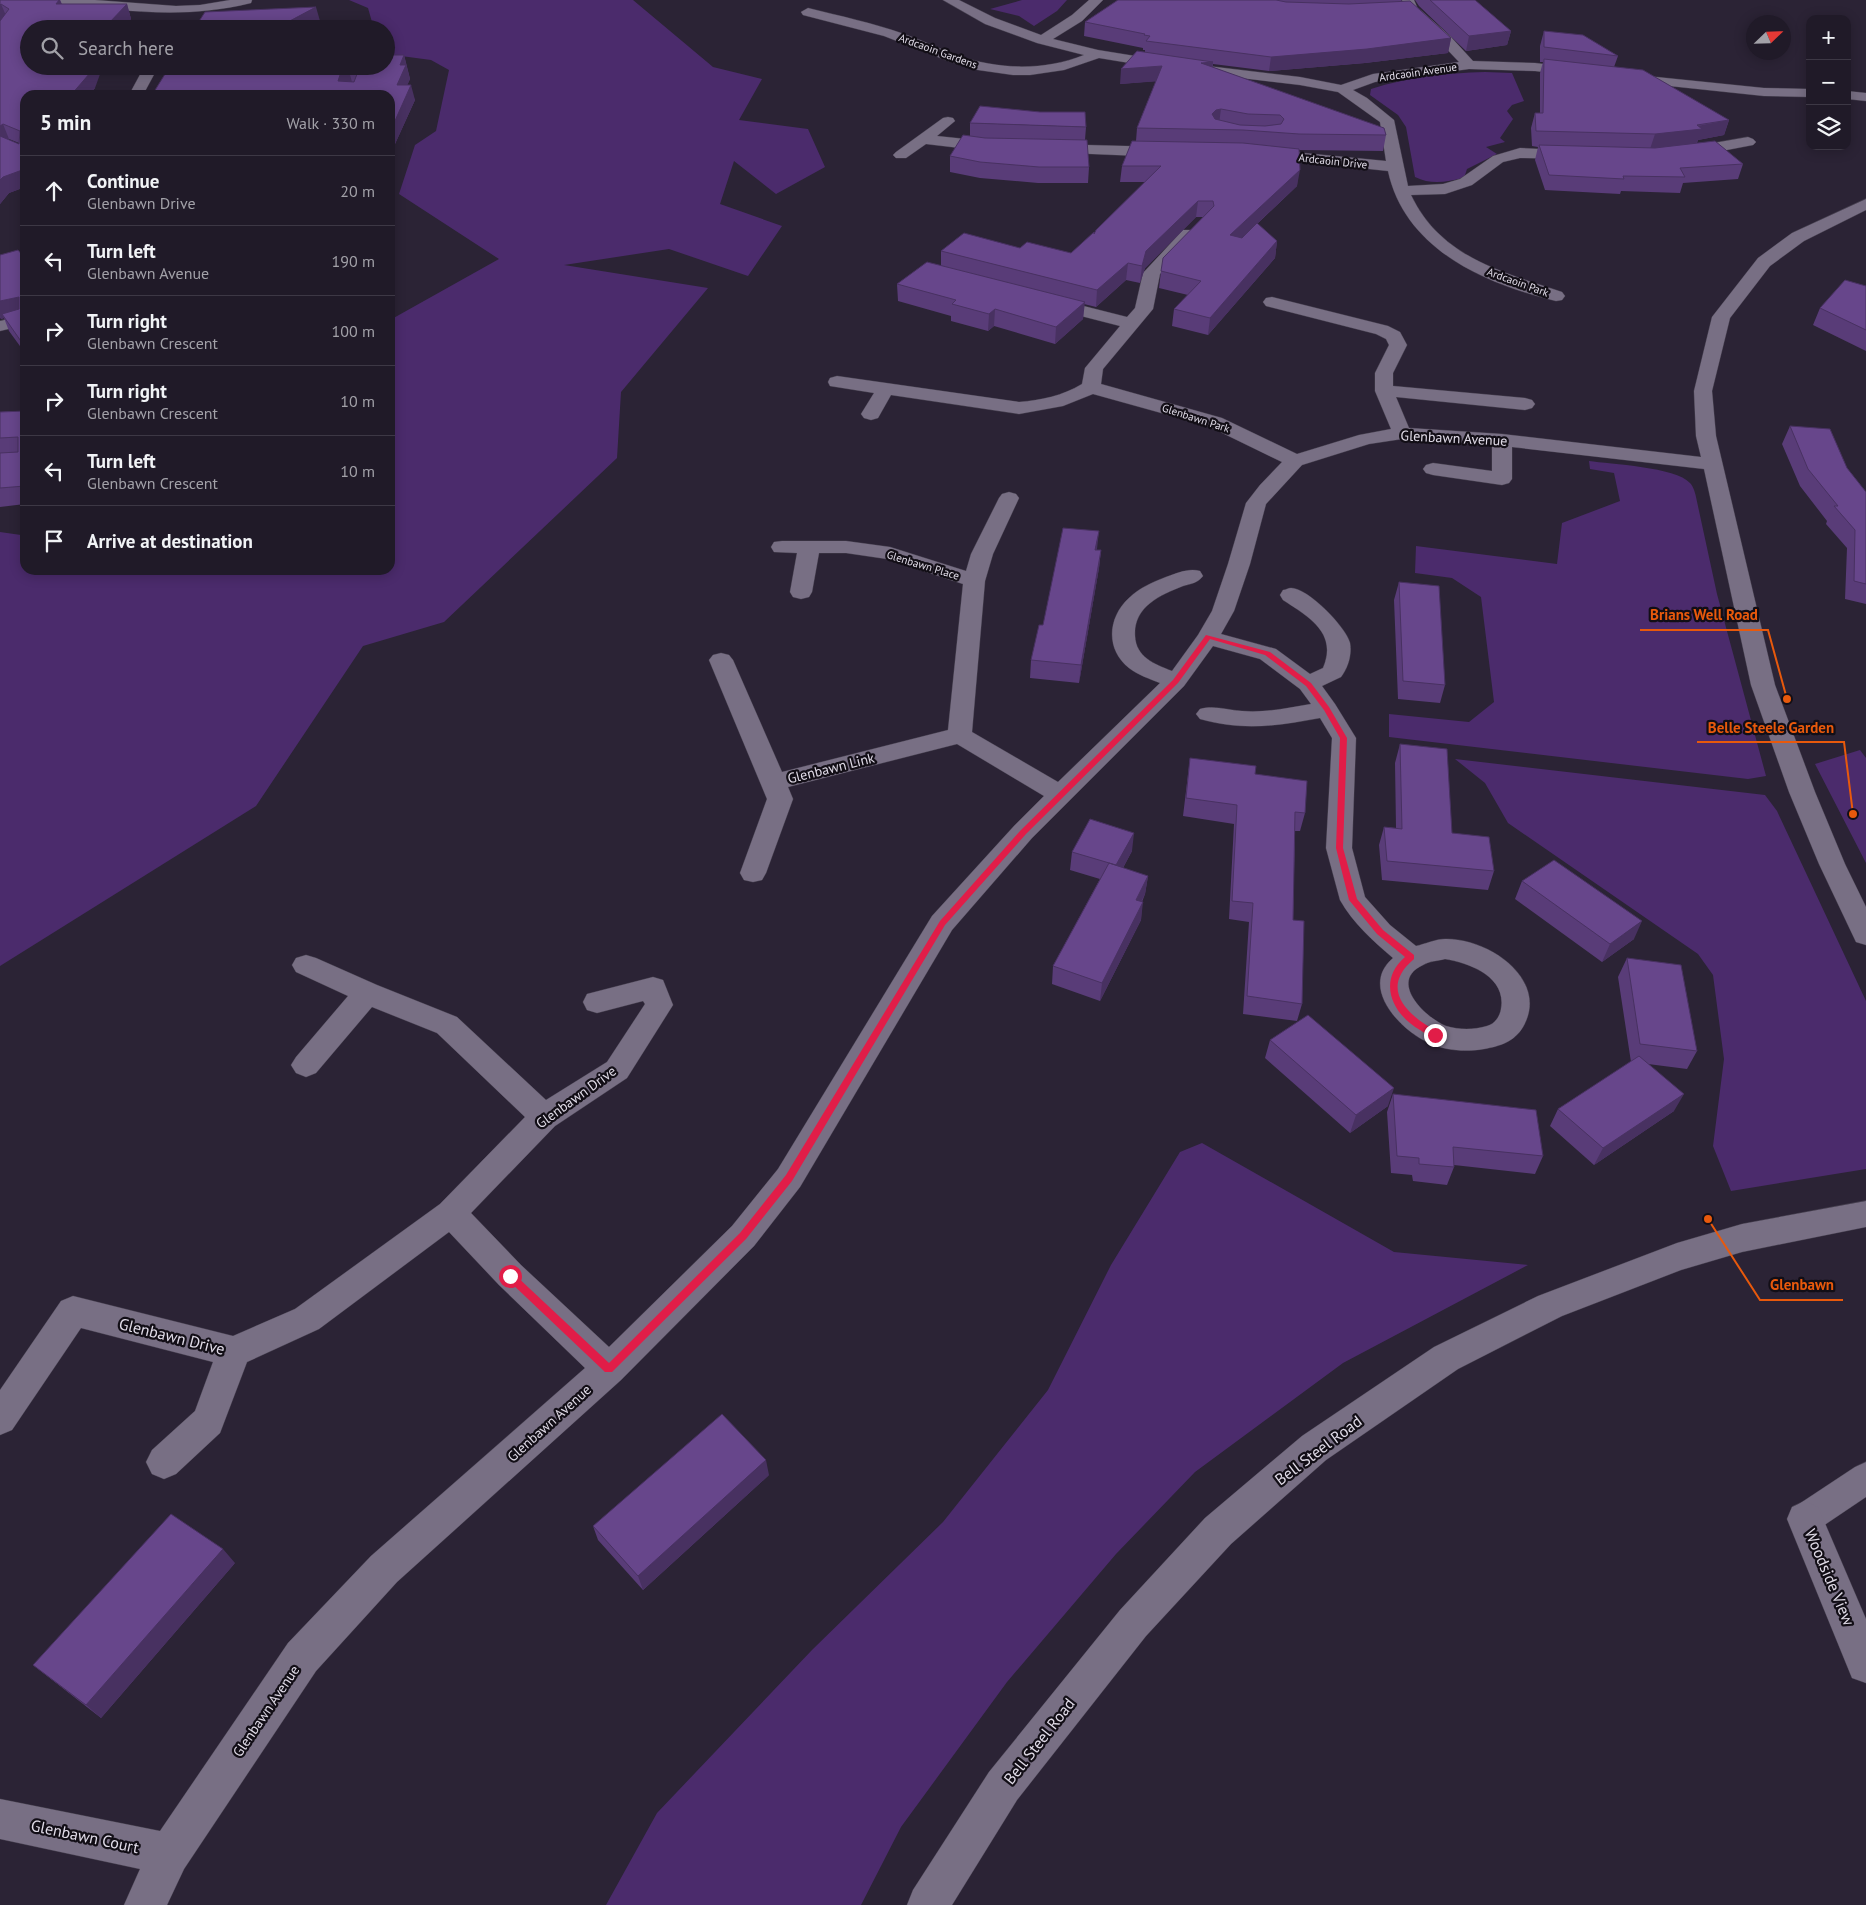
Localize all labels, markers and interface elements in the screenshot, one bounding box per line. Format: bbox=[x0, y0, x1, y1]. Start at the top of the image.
north arrow bbox=[1746, 15, 1791, 60]
map controls bbox=[1806, 15, 1851, 150]
button: + bbox=[1806, 15, 1851, 60]
search box bbox=[20, 20, 395, 75]
street label: Ardcaoin Gardens bbox=[897, 30, 979, 72]
icon: search bbox=[38, 34, 66, 62]
text: Search here bbox=[78, 36, 174, 60]
street label: Ardcaoin Avenue bbox=[1378, 60, 1458, 84]
button: − bbox=[1806, 60, 1851, 105]
button: layers bbox=[1806, 105, 1851, 150]
text: 5 min bbox=[40, 109, 91, 136]
text: Walk · 330 m bbox=[286, 113, 375, 133]
street label: Ardcaoin Drive bbox=[1298, 150, 1368, 172]
text: Continue bbox=[87, 169, 159, 193]
icon: ahead bbox=[40, 177, 68, 205]
text: 20 m bbox=[340, 181, 375, 201]
text: Glenbawn Drive bbox=[87, 193, 196, 213]
text: Turn left bbox=[87, 239, 156, 263]
icon: left bbox=[40, 247, 68, 275]
text: 190 m bbox=[332, 251, 375, 271]
text: Glenbawn Avenue bbox=[87, 263, 209, 283]
street label: Ardcaoin Park bbox=[1485, 264, 1551, 300]
text: Turn right bbox=[87, 309, 167, 333]
icon: right bbox=[40, 317, 68, 345]
text: 100 m bbox=[332, 321, 375, 341]
text: Glenbawn Crescent bbox=[87, 333, 218, 353]
text: Turn right bbox=[87, 379, 167, 403]
icon: right bbox=[40, 387, 68, 415]
text: 10 m bbox=[340, 391, 375, 411]
street label: Glenbawn Park bbox=[1160, 400, 1232, 436]
text: Glenbawn Crescent bbox=[87, 403, 218, 423]
street label: Glenbawn Avenue bbox=[1400, 426, 1508, 450]
text: Turn left bbox=[87, 449, 156, 473]
icon: left bbox=[40, 457, 68, 485]
text: 10 m bbox=[340, 461, 375, 481]
text: Glenbawn Crescent bbox=[87, 473, 218, 493]
icon: arrive bbox=[40, 527, 68, 555]
text: Arrive at destination bbox=[87, 529, 253, 553]
street label: Glenbawn Place bbox=[885, 547, 961, 583]
callout: Brians Well Road bbox=[1640, 600, 1768, 630]
text: Brians Well Road bbox=[1650, 605, 1758, 624]
callout: Belle Steele Garden bbox=[1697, 712, 1844, 742]
text: Belle Steele Garden bbox=[1708, 718, 1834, 737]
street label: Glenbawn Link bbox=[786, 748, 877, 787]
route end bbox=[1424, 1024, 1447, 1047]
street label: Glenbawn Drive bbox=[532, 1062, 620, 1132]
route start bbox=[499, 1265, 522, 1288]
callout: Glenbawn bbox=[1760, 1270, 1843, 1300]
text: Glenbawn bbox=[1770, 1275, 1834, 1294]
street label: Glenbawn Drive bbox=[117, 1313, 227, 1359]
street label: Glenbawn Avenue bbox=[503, 1381, 595, 1465]
street label: Bell Steel Road bbox=[1271, 1411, 1365, 1489]
street label: Woodside View bbox=[1801, 1526, 1859, 1629]
street label: Glenbawn Avenue bbox=[229, 1662, 303, 1760]
street label: Bell Steel Road bbox=[999, 1694, 1079, 1788]
street label: Glenbawn Court bbox=[29, 1815, 141, 1857]

